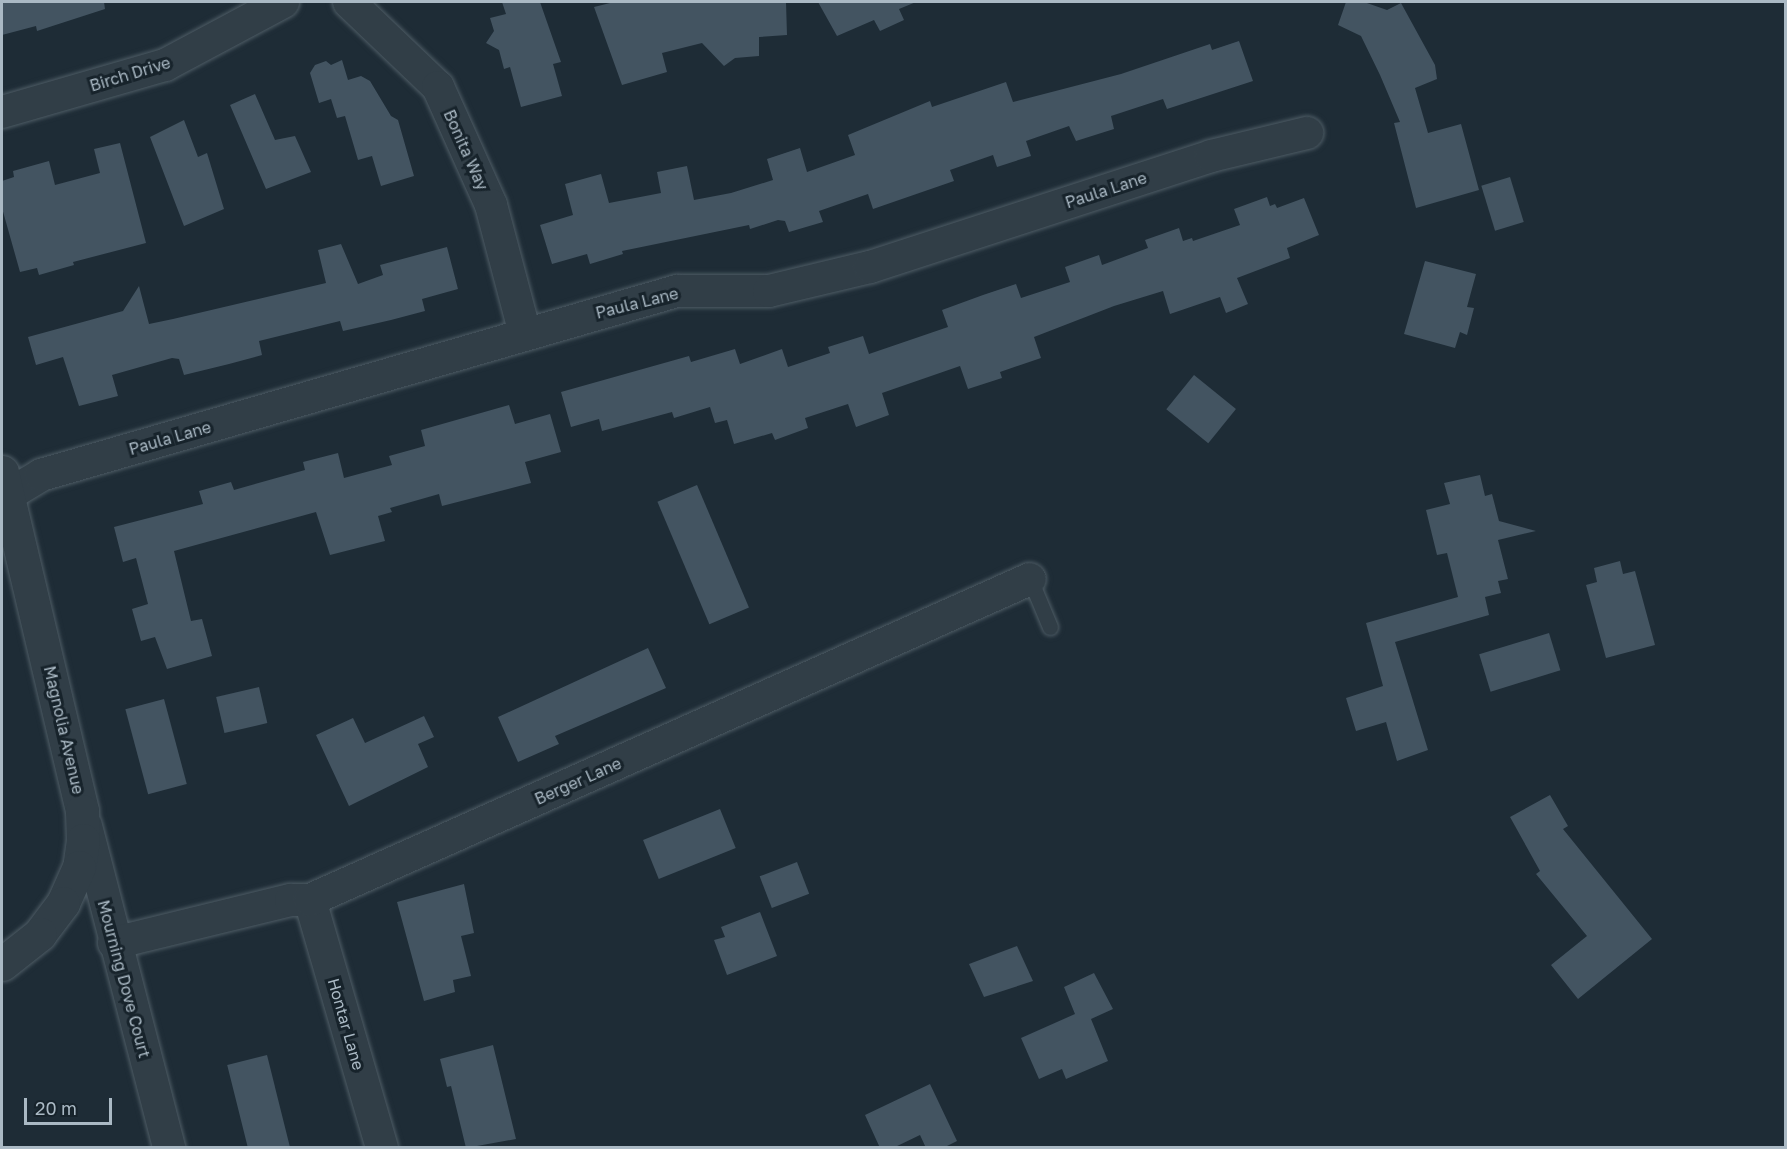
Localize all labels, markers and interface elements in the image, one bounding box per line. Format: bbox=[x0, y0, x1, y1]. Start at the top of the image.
street label: Birch Drive bbox=[87, 53, 173, 95]
street label: Bonita Way bbox=[440, 107, 492, 193]
street label: Paula Lane bbox=[1063, 168, 1149, 212]
street label: Paula Lane bbox=[594, 283, 680, 323]
street label: Paula Lane bbox=[127, 417, 213, 459]
street label: Magnolia Avenue bbox=[40, 664, 88, 796]
street label: Berger Lane bbox=[532, 753, 624, 809]
street label: Mourning Dove Court bbox=[94, 898, 154, 1060]
street label: Hontar Lane bbox=[324, 976, 368, 1072]
scale bar bbox=[27, 1086, 116, 1124]
text: 20 m bbox=[35, 1097, 77, 1119]

